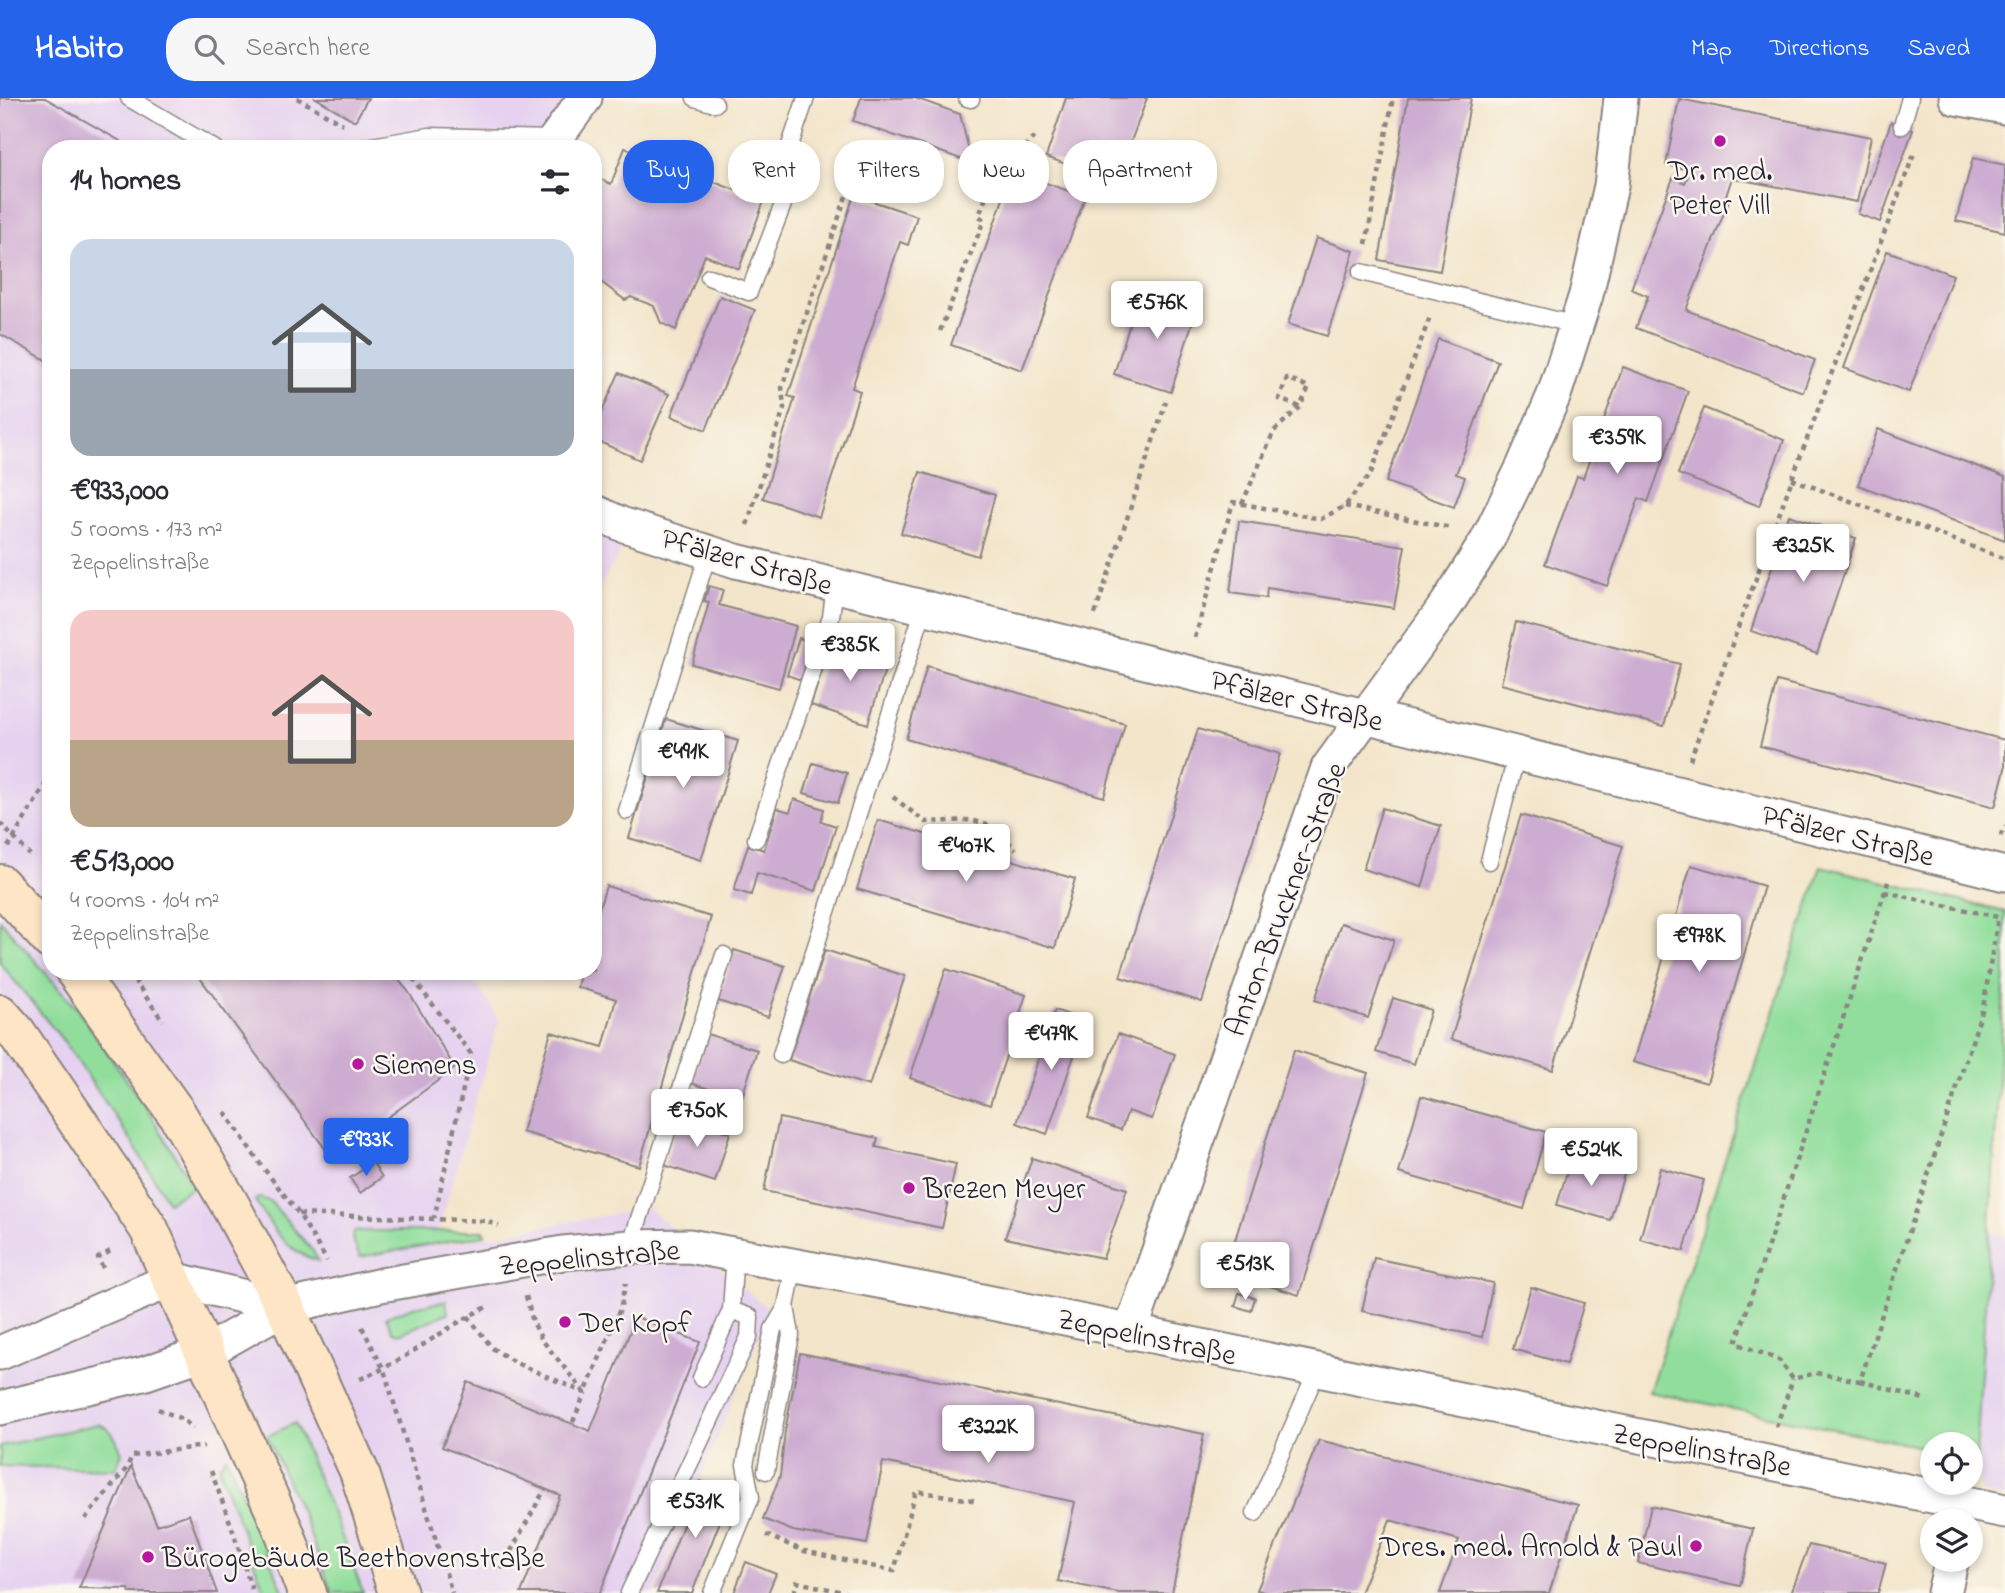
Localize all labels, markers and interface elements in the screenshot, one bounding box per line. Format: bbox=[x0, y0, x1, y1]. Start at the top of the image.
search box bbox=[166, 18, 656, 81]
text: Habito bbox=[35, 25, 124, 73]
icon: search bbox=[190, 30, 228, 68]
text: Search here bbox=[246, 30, 370, 68]
text: Map bbox=[1691, 32, 1732, 67]
text: Directions bbox=[1770, 32, 1869, 67]
text: Saved bbox=[1907, 32, 1970, 67]
marker: Dr. med. Peter Vill bbox=[1712, 133, 1728, 149]
chip: Buy bbox=[623, 140, 714, 203]
chip: Rent bbox=[728, 140, 820, 203]
chip: Filters bbox=[834, 140, 944, 203]
chip: New bbox=[958, 140, 1049, 203]
chip: Apartment bbox=[1063, 140, 1217, 203]
place label: Dr. med. Peter Vill bbox=[1667, 151, 1772, 229]
text: 14 homes bbox=[70, 160, 181, 204]
icon: filters bbox=[536, 163, 574, 201]
pin: €576K bbox=[1108, 282, 1206, 341]
icon: home bbox=[259, 285, 385, 411]
text: €576K bbox=[1127, 287, 1187, 320]
pin: €359K bbox=[1568, 416, 1666, 476]
text: €359K bbox=[1589, 422, 1645, 455]
text: €933,000 bbox=[70, 470, 169, 514]
text: 5 rooms · 173 m² bbox=[70, 514, 223, 547]
street label: Pfälzer Straße bbox=[655, 518, 838, 610]
pin: €325K bbox=[1754, 524, 1852, 584]
text: €325K bbox=[1772, 530, 1834, 563]
text: Zeppelinstraße bbox=[70, 547, 209, 580]
pin: €385K bbox=[801, 624, 899, 683]
text: €385K bbox=[821, 629, 879, 662]
icon: home bbox=[259, 656, 385, 782]
street label: Pfälzer Straße bbox=[1205, 660, 1388, 746]
pin: €491K bbox=[634, 730, 732, 790]
text: €491K bbox=[658, 736, 708, 769]
street label: Anton-Bruckner-Straße bbox=[1215, 756, 1361, 1044]
street label: Pfälzer Straße bbox=[1756, 795, 1939, 881]
pin: €407K bbox=[917, 824, 1015, 884]
text: €407K bbox=[938, 830, 994, 863]
text: €513,000 bbox=[70, 841, 174, 885]
text: 4 rooms · 104 m² bbox=[70, 885, 219, 918]
pin: €978K bbox=[1650, 914, 1748, 974]
text: Zeppelinstraße bbox=[70, 918, 209, 951]
text: €978K bbox=[1673, 920, 1725, 953]
pin: €479K bbox=[1002, 1012, 1100, 1072]
text: €479K bbox=[1024, 1018, 1078, 1051]
place label: Siemens bbox=[372, 1045, 477, 1089]
marker: Siemens bbox=[350, 1056, 366, 1072]
pin: €750K bbox=[648, 1090, 746, 1149]
text: €750K bbox=[667, 1095, 727, 1128]
pin: €933K bbox=[317, 1118, 415, 1178]
text: €933K bbox=[339, 1124, 393, 1157]
pin: €524K bbox=[1542, 1128, 1640, 1188]
text: €524K bbox=[1560, 1134, 1622, 1167]
place label: Brezen Meyer bbox=[922, 1169, 1086, 1213]
marker: Brezen Meyer bbox=[901, 1180, 917, 1196]
street label: Zeppelinstraße bbox=[497, 1230, 682, 1290]
pin: €513K bbox=[1196, 1242, 1294, 1302]
text: €513K bbox=[1216, 1248, 1274, 1281]
street label: Zeppelinstraße bbox=[1053, 1299, 1240, 1379]
place label: Der Kopf bbox=[578, 1303, 692, 1347]
marker: Der Kopf bbox=[557, 1314, 573, 1330]
pin: €322K bbox=[939, 1406, 1037, 1465]
text: €322K bbox=[958, 1411, 1018, 1444]
street label: Zeppelinstraße bbox=[1608, 1413, 1795, 1491]
map controls bbox=[1920, 1432, 1983, 1572]
button: locate bbox=[1920, 1432, 1983, 1495]
pin: €531K bbox=[646, 1480, 744, 1540]
text: €531K bbox=[666, 1486, 724, 1519]
button: layers bbox=[1920, 1509, 1983, 1572]
place label: Dres. med. Arnold & Paul bbox=[1378, 1527, 1682, 1571]
place label: Bürogebäude Beethovenstraße bbox=[161, 1538, 545, 1582]
marker: Dres. med. Arnold & Paul bbox=[1688, 1538, 1704, 1554]
marker: Bürogebäude Beethovenstraße bbox=[140, 1549, 156, 1565]

